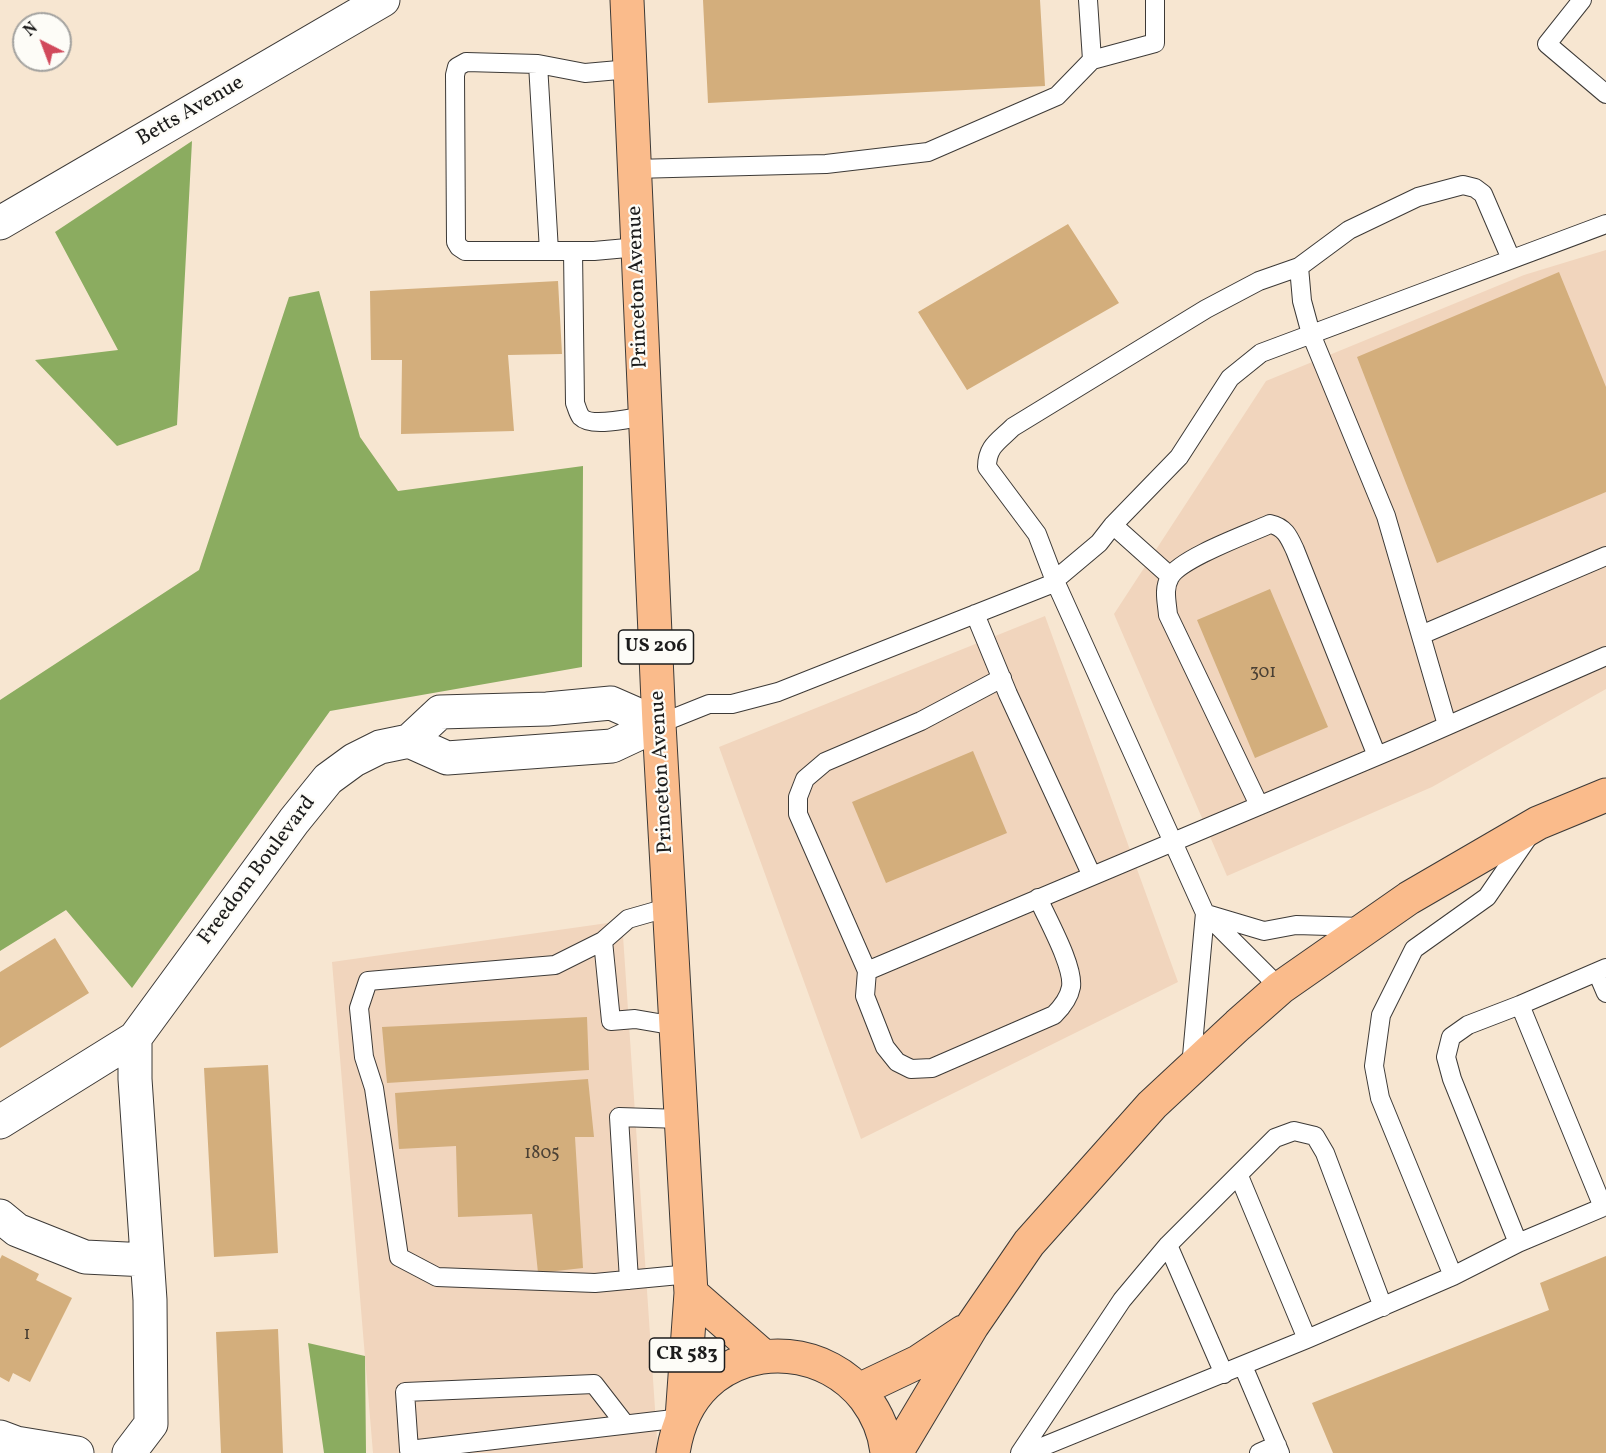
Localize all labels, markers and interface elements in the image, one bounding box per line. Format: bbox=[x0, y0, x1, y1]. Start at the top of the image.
north arrow bbox=[12, 12, 72, 72]
text: N bbox=[20, 18, 43, 42]
street label: Betts Avenue bbox=[133, 71, 249, 153]
street label: Princeton Avenue bbox=[624, 205, 654, 369]
road number: US 206 bbox=[618, 630, 694, 664]
house number: 301 bbox=[1250, 663, 1276, 685]
street label: Princeton Avenue bbox=[646, 690, 680, 854]
street label: Freedom Boulevard bbox=[194, 792, 322, 950]
house number: 1805 bbox=[524, 1144, 560, 1166]
house number: 1 bbox=[24, 1325, 30, 1347]
road number: CR 583 bbox=[650, 1338, 724, 1372]

